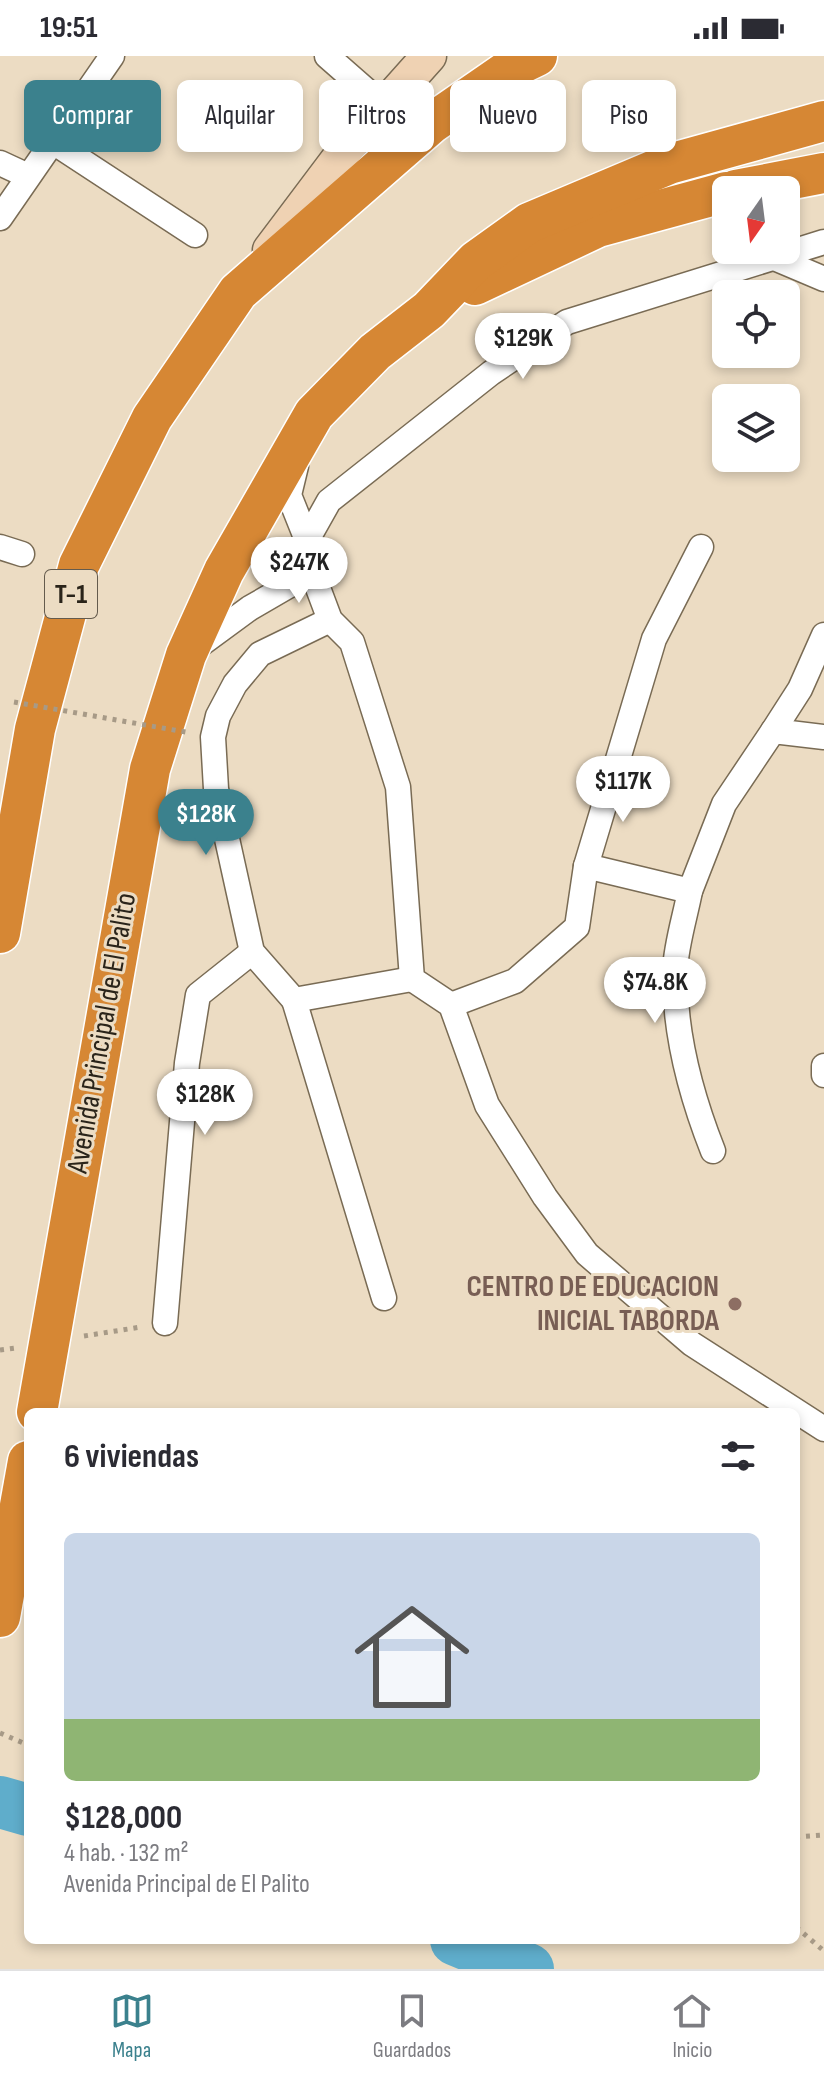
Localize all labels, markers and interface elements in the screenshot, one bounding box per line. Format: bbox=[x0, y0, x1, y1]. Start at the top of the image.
text: 19:51 bbox=[40, 10, 98, 46]
chip: Comprar bbox=[24, 80, 161, 152]
chip: Alquilar bbox=[177, 80, 303, 152]
chip: Filtros bbox=[319, 80, 434, 152]
chip: Nuevo bbox=[450, 80, 566, 152]
chip: Piso bbox=[582, 80, 676, 152]
north arrow bbox=[712, 176, 800, 264]
map controls bbox=[712, 176, 800, 472]
button: locate bbox=[712, 280, 800, 368]
pin: $129K bbox=[467, 313, 579, 381]
text: $129K bbox=[493, 323, 553, 354]
button: layers bbox=[712, 384, 800, 472]
pin: $247K bbox=[243, 537, 355, 605]
text: $247K bbox=[269, 547, 329, 578]
road number: T-1 bbox=[45, 570, 97, 618]
pin: $117K bbox=[567, 756, 679, 824]
text: $117K bbox=[594, 766, 652, 797]
pin: $128K bbox=[150, 789, 262, 857]
text: $128K bbox=[176, 799, 236, 830]
street label: Avenida Principal de El Palito bbox=[59, 890, 144, 1177]
pin: $74.8K bbox=[590, 957, 720, 1025]
text: $74.8K bbox=[622, 967, 688, 998]
pin: $128K bbox=[149, 1069, 261, 1137]
text: $128K bbox=[175, 1079, 235, 1110]
place label: CENTRO DE EDUCACION INICIAL TABORDA bbox=[466, 1269, 720, 1339]
marker: CENTRO DE EDUCACION INICIAL TABORDA bbox=[726, 1295, 744, 1313]
icon: filters bbox=[716, 1434, 760, 1478]
text: 6 viviendas bbox=[64, 1436, 199, 1477]
icon: home bbox=[340, 1585, 484, 1729]
text: $128,000 bbox=[64, 1797, 182, 1838]
text: 4 hab. · 132 m² bbox=[64, 1838, 189, 1869]
text: Avenida Principal de El Palito bbox=[64, 1869, 310, 1900]
tab: Mapa bbox=[110, 1989, 154, 2064]
tab: Guardados bbox=[373, 1989, 451, 2064]
tab: Inicio bbox=[670, 1989, 714, 2064]

